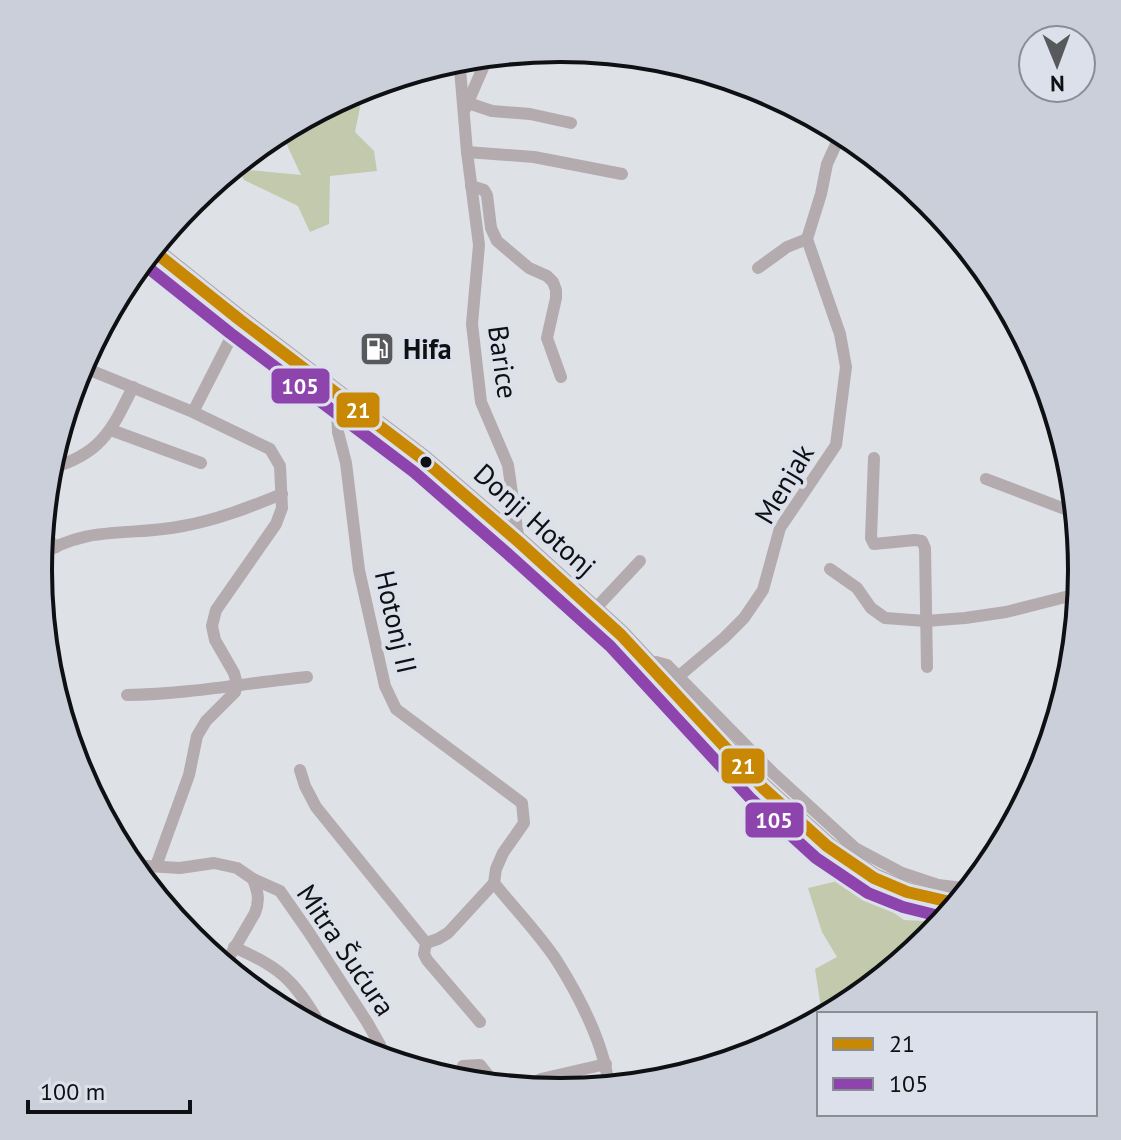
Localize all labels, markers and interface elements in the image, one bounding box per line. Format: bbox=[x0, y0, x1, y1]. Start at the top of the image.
north arrow bbox=[1017, 24, 1097, 104]
text: N bbox=[1050, 70, 1065, 98]
street label: Barice bbox=[480, 323, 527, 401]
fuel station icon: Hifa bbox=[358, 330, 396, 368]
place label: Hifa bbox=[403, 330, 452, 367]
line badge: 105 bbox=[270, 367, 331, 405]
text: 105 bbox=[281, 372, 319, 400]
line badge: 21 bbox=[335, 391, 381, 429]
text: 21 bbox=[346, 396, 370, 424]
street label: Menjak bbox=[745, 437, 822, 530]
unlabelled marker bbox=[418, 454, 434, 470]
street label: Donji Hotonj bbox=[467, 455, 604, 584]
street label: Hotonj II bbox=[367, 567, 426, 677]
line badge: 21 bbox=[720, 747, 766, 785]
text: 21 bbox=[731, 752, 755, 780]
line badge: 105 bbox=[744, 801, 805, 839]
text: 105 bbox=[755, 806, 793, 834]
street label: Mitra Šućura bbox=[289, 877, 404, 1023]
legend bbox=[817, 1012, 1097, 1116]
text: 21 bbox=[889, 1028, 915, 1059]
scale bar bbox=[28, 1064, 190, 1114]
text: 105 bbox=[889, 1068, 928, 1099]
text: 100 m bbox=[40, 1076, 105, 1107]

